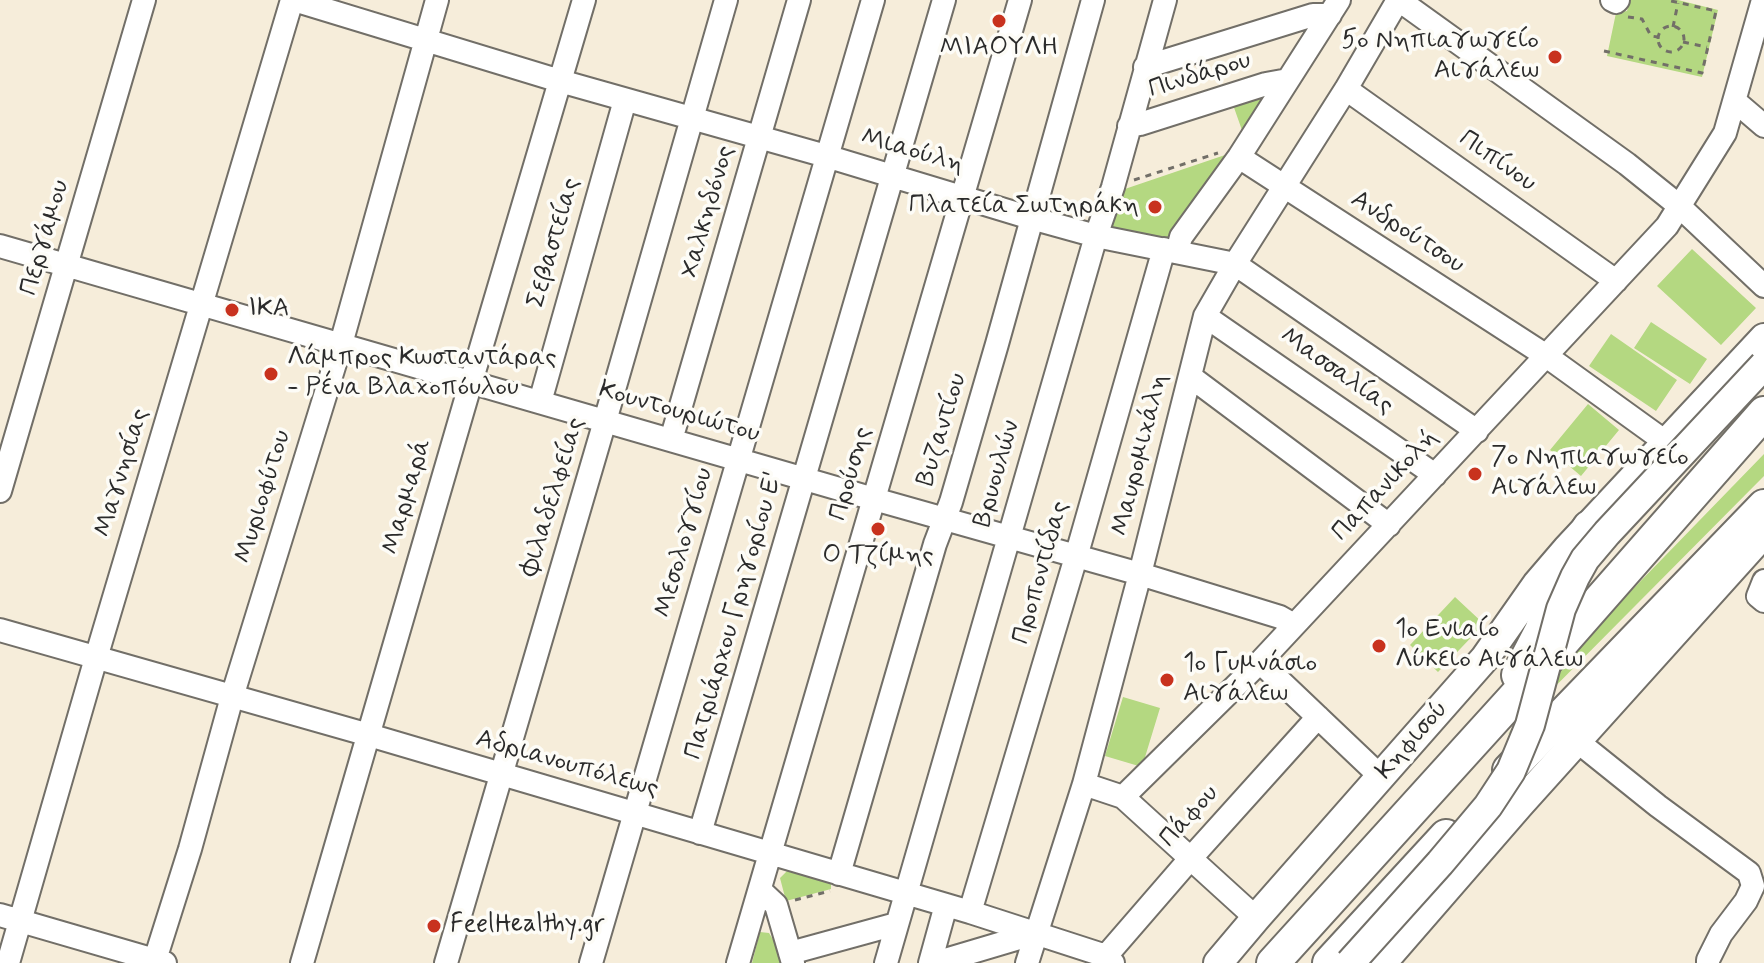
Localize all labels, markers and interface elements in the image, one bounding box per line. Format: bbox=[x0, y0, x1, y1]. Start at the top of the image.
marker: ΜΙΑΟΥΛΗ bbox=[990, 12, 1008, 30]
place label: 5ο Νηπιαγωγείο Αιγάλεω bbox=[1341, 26, 1539, 88]
place label: ΜΙΑΟΥΛΗ bbox=[940, 33, 1058, 65]
street label: Πινδάρου bbox=[1145, 46, 1255, 106]
marker: 5ο Νηπιαγωγείο Αιγάλεω bbox=[1546, 48, 1564, 66]
street label: Μιαούλη bbox=[857, 122, 967, 182]
street label: Πιπίνου bbox=[1452, 124, 1542, 200]
street label: Χαλκηδόνος bbox=[675, 142, 743, 282]
street label: Σεβαστείας bbox=[522, 174, 588, 312]
street label: Περγάμου bbox=[15, 177, 77, 299]
street label: Ανδρούτσου bbox=[1344, 185, 1470, 281]
place label: Πλατεία Σωτηράκη bbox=[909, 191, 1139, 223]
marker: Πλατεία Σωτηράκη bbox=[1146, 198, 1164, 216]
place label: ΙΚΑ bbox=[248, 294, 289, 326]
marker: ΙΚΑ bbox=[223, 301, 241, 319]
street label: Μασσαλίας bbox=[1273, 321, 1399, 423]
place label: Λάμπρος Κωσταντάρας - Ρένα Βλαχοπόυλου bbox=[287, 343, 557, 404]
marker: Λάμπρος Κωσταντάρας - Ρένα Βλαχοπόυλου bbox=[262, 365, 280, 383]
street label: Βυζαντίου bbox=[911, 370, 975, 490]
street label: Μαυρομιχάλη bbox=[1106, 371, 1176, 539]
street label: Κουντουριώτου bbox=[595, 375, 763, 451]
street label: Μαγνησίας bbox=[89, 405, 157, 541]
street label: Φιλαδελφείας bbox=[515, 414, 593, 580]
street label: Βρυουλών bbox=[968, 417, 1028, 531]
street label: Παπανικολή bbox=[1326, 423, 1446, 549]
street label: Προύσης bbox=[824, 424, 880, 524]
street label: Μυριοφύτου bbox=[229, 427, 299, 567]
street label: Μαρμαρά bbox=[377, 435, 439, 559]
place label: 7ο Νηπιαγωγείο Αιγάλεω bbox=[1491, 443, 1689, 504]
street label: Μεσολογγίου bbox=[649, 464, 721, 622]
marker: 7ο Νηπιαγωγείο Αιγάλεω bbox=[1466, 465, 1484, 483]
street label: Πατριάρχου Γρηγορίου Ε' bbox=[679, 469, 791, 763]
street label: Προποντίδας bbox=[1007, 498, 1077, 648]
marker: Ο Τζίμης bbox=[869, 520, 887, 538]
place label: Ο Τζίμης bbox=[822, 541, 934, 573]
place label: 1ο Ενιαίο Λύκειο Αιγάλεω bbox=[1395, 615, 1583, 676]
marker: 1ο Ενιαίο Λύκειο Αιγάλεω bbox=[1370, 637, 1388, 655]
place label: 1ο Γυμνάσιο Αιγάλεω bbox=[1183, 649, 1317, 710]
marker: 1ο Γυμνάσιο Αιγάλεω bbox=[1158, 671, 1176, 689]
street label: Κηφισού bbox=[1370, 695, 1456, 787]
street label: Αδριανουπόλεως bbox=[472, 724, 662, 806]
street label: Πάφου bbox=[1154, 779, 1226, 855]
place label: FeelHealthy.gr bbox=[450, 910, 605, 942]
marker: FeelHealthy.gr bbox=[425, 917, 443, 935]

